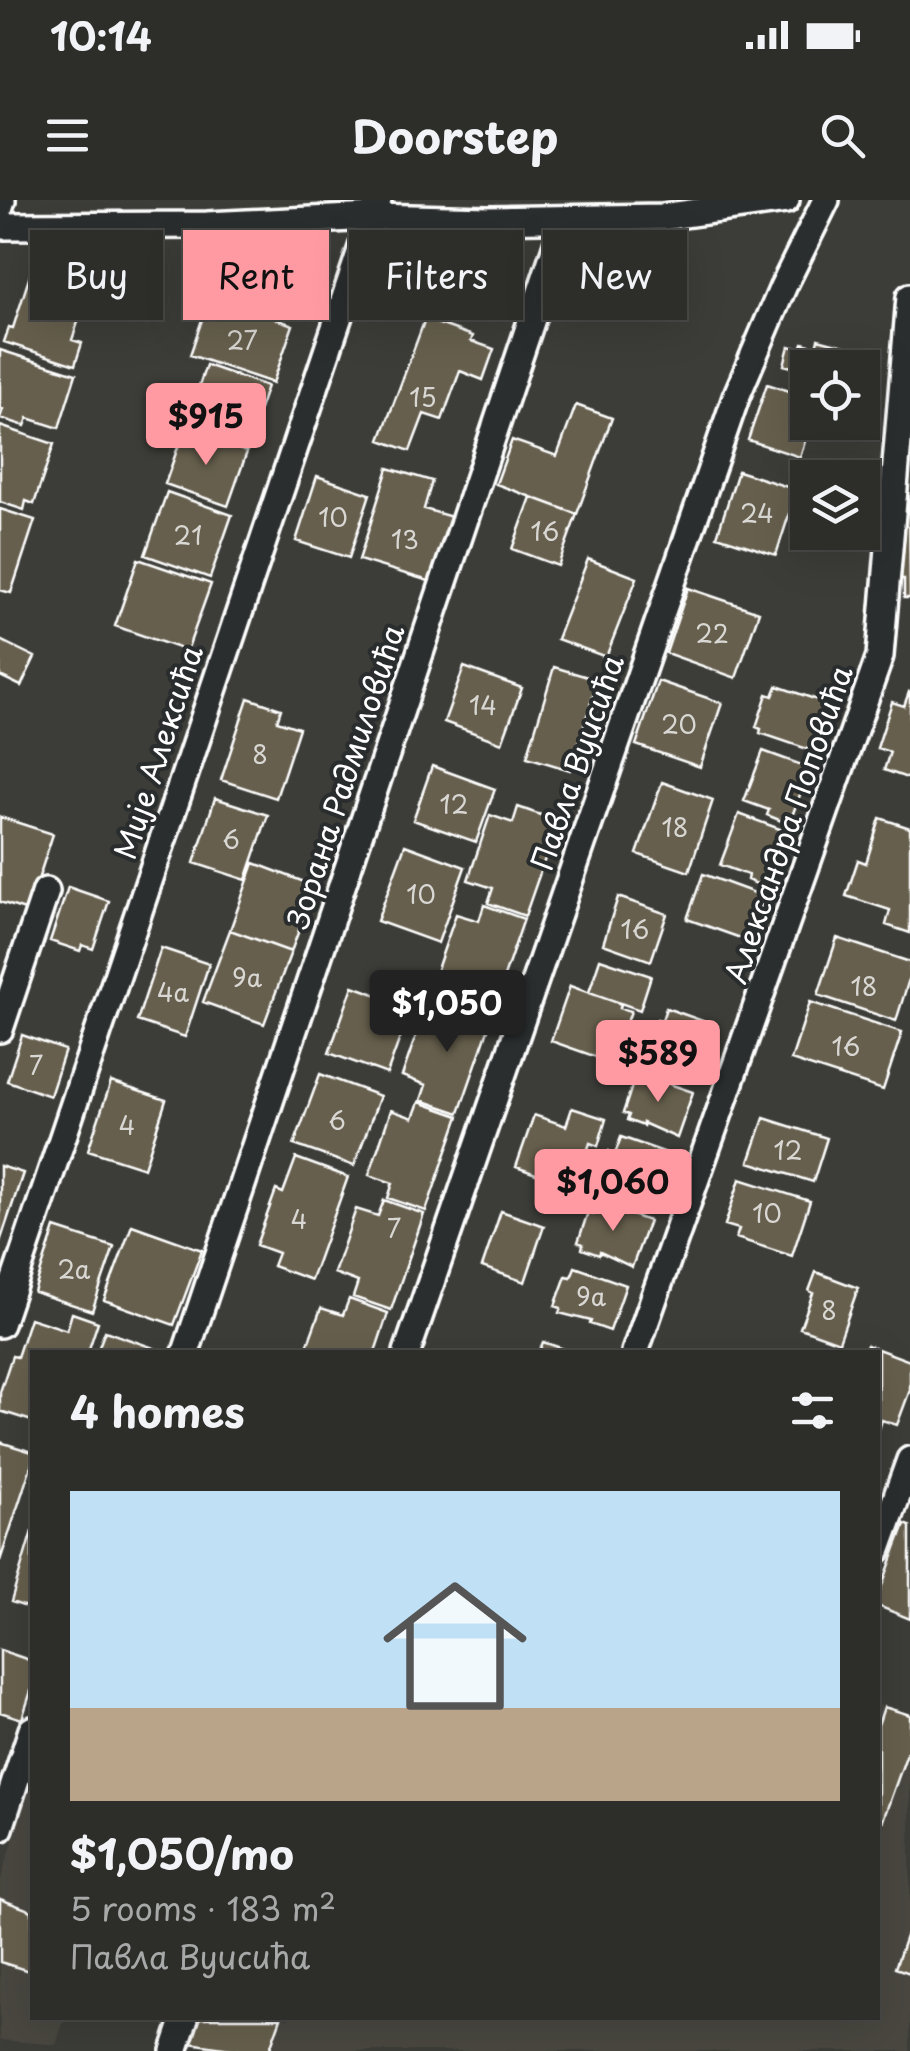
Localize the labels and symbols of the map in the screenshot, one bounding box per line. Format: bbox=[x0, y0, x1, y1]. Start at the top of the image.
house number: 27 bbox=[226, 321, 258, 359]
house number: 15 bbox=[409, 378, 437, 416]
pin: $915 bbox=[147, 383, 265, 468]
house number: 24 bbox=[740, 494, 774, 532]
house number: 10 bbox=[318, 498, 348, 536]
house number: 16 bbox=[531, 512, 559, 550]
house number: 21 bbox=[174, 516, 202, 554]
house number: 13 bbox=[391, 520, 419, 558]
house number: 22 bbox=[695, 614, 729, 652]
street label: Зорана Радмиловића bbox=[273, 618, 414, 935]
street label: Мије Алексића bbox=[101, 639, 213, 865]
street label: Павла Вуисића bbox=[518, 648, 634, 876]
street label: Александра Поповића bbox=[711, 659, 863, 989]
house number: 14 bbox=[469, 686, 497, 724]
house number: 20 bbox=[661, 705, 697, 743]
house number: 8 bbox=[252, 735, 268, 773]
house number: 12 bbox=[440, 785, 468, 823]
house number: 18 bbox=[662, 808, 688, 846]
house number: 6 bbox=[222, 820, 240, 858]
house number: 10 bbox=[406, 875, 436, 913]
house number: 16 bbox=[621, 910, 649, 948]
house number: 9a bbox=[232, 958, 263, 996]
house number: 18 bbox=[851, 967, 877, 1005]
pin: $1,050 bbox=[366, 970, 528, 1055]
house number: 4a bbox=[157, 973, 189, 1011]
pin: $589 bbox=[599, 1020, 717, 1105]
house number: 16 bbox=[832, 1027, 860, 1065]
house number: 7 bbox=[29, 1046, 43, 1084]
house number: 6 bbox=[328, 1101, 346, 1139]
house number: 4 bbox=[119, 1106, 135, 1144]
house number: 12 bbox=[774, 1131, 802, 1169]
pin: $1,060 bbox=[532, 1149, 694, 1234]
house number: 10 bbox=[752, 1194, 782, 1232]
house number: 4 bbox=[291, 1200, 307, 1238]
house number: 7 bbox=[387, 1209, 401, 1247]
house number: 2a bbox=[58, 1250, 91, 1288]
house number: 9a bbox=[576, 1277, 607, 1315]
house number: 8 bbox=[821, 1291, 837, 1329]

